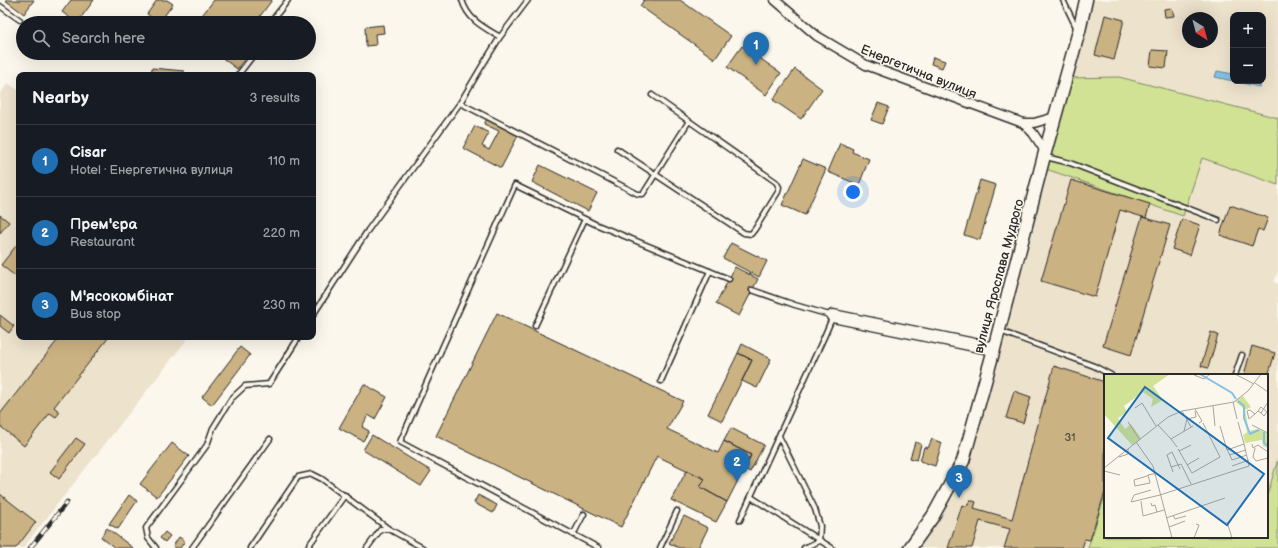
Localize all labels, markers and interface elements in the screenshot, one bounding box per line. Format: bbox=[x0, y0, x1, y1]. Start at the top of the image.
north arrow bbox=[1182, 12, 1218, 48]
map controls bbox=[1230, 12, 1266, 84]
button: + bbox=[1230, 12, 1266, 48]
search box bbox=[16, 16, 316, 60]
icon: search bbox=[30, 27, 52, 49]
text: Search here bbox=[62, 29, 145, 48]
pin: 1 bbox=[743, 32, 769, 65]
street label: Енергетична вулиця bbox=[858, 41, 979, 102]
button: − bbox=[1230, 48, 1266, 84]
text: Nearby bbox=[32, 88, 89, 108]
text: 3 results bbox=[249, 90, 300, 106]
text: Cisar bbox=[70, 143, 106, 162]
text: 1 bbox=[42, 153, 48, 169]
text: 110 m bbox=[268, 153, 300, 169]
text: Hotel · Енергетична вулиця bbox=[70, 162, 233, 178]
your location bbox=[843, 182, 863, 202]
street label: вулиця Ярослава Мудрого bbox=[971, 197, 1027, 355]
text: Прем'єра bbox=[70, 215, 137, 234]
text: 2 bbox=[41, 225, 49, 241]
text: 220 m bbox=[263, 225, 300, 241]
text: Restaurant bbox=[70, 234, 135, 250]
text: М'ясокомбінат bbox=[70, 287, 174, 306]
text: 3 bbox=[41, 297, 49, 313]
text: 230 m bbox=[263, 297, 300, 313]
text: Bus stop bbox=[70, 306, 121, 322]
inset map bbox=[1104, 374, 1268, 538]
house number: 31 bbox=[1064, 431, 1076, 444]
pin: 2 bbox=[724, 449, 750, 482]
pin: 3 bbox=[946, 465, 972, 498]

